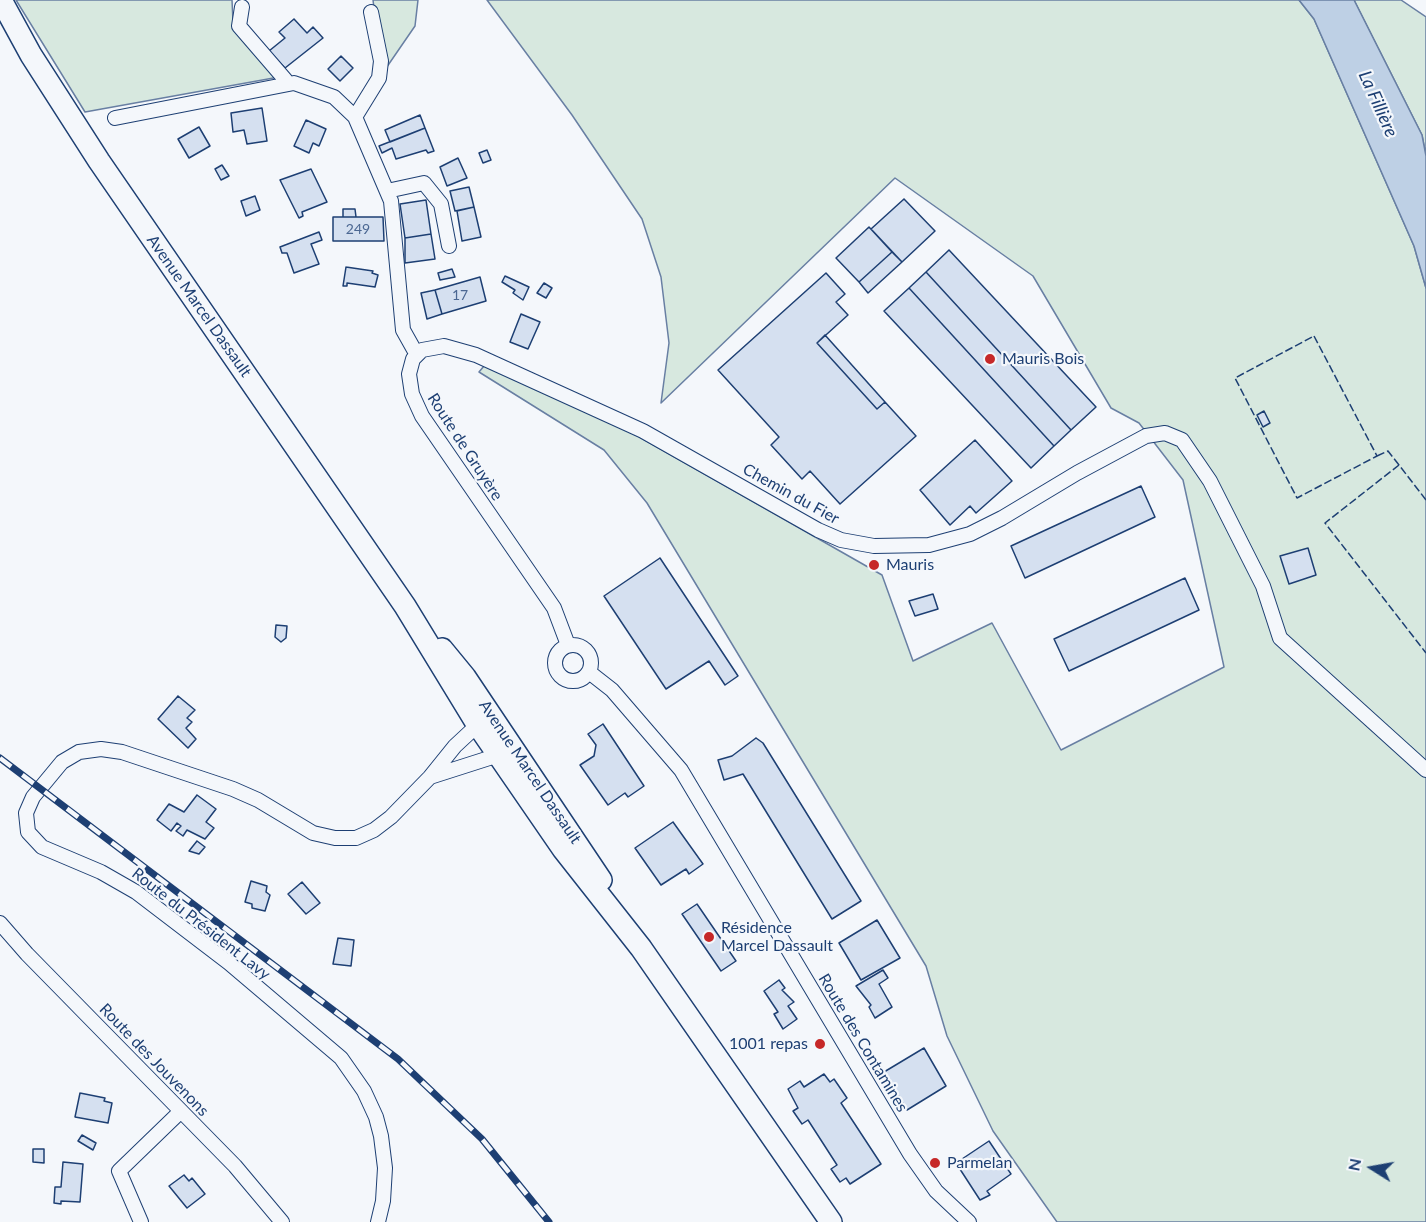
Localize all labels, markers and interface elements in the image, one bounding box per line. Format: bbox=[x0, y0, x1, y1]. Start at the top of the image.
water label: La Fillière bbox=[1354, 67, 1402, 141]
house number: 249 bbox=[346, 221, 370, 237]
street label: Avenue Marcel Dassault bbox=[143, 231, 255, 381]
house number: 17 bbox=[452, 287, 468, 303]
place label: Mauris Bois bbox=[1002, 349, 1084, 369]
marker: Mauris Bois bbox=[983, 352, 997, 366]
street label: Route de Gruyère bbox=[423, 390, 507, 504]
street label: Chemin du Fier bbox=[739, 460, 843, 528]
place label: Mauris bbox=[886, 555, 934, 575]
marker: Mauris bbox=[867, 558, 881, 572]
street label: Avenue Marcel Dassault bbox=[475, 697, 585, 847]
street label: Route du Président Lavy bbox=[128, 864, 274, 984]
place label: Résidence Marcel Dassault bbox=[721, 918, 833, 956]
marker: Résidence Marcel Dassault bbox=[702, 930, 716, 944]
street label: Route des Contamines bbox=[814, 971, 912, 1115]
street label: Route des Jouvenons bbox=[95, 1000, 213, 1120]
place label: 1001 repas bbox=[729, 1034, 808, 1054]
marker: 1001 repas bbox=[813, 1037, 827, 1051]
north arrow bbox=[1342, 1138, 1402, 1198]
place label: Parmelan bbox=[947, 1153, 1012, 1173]
marker: Parmelan bbox=[928, 1156, 942, 1170]
text: N bbox=[1343, 1157, 1364, 1172]

